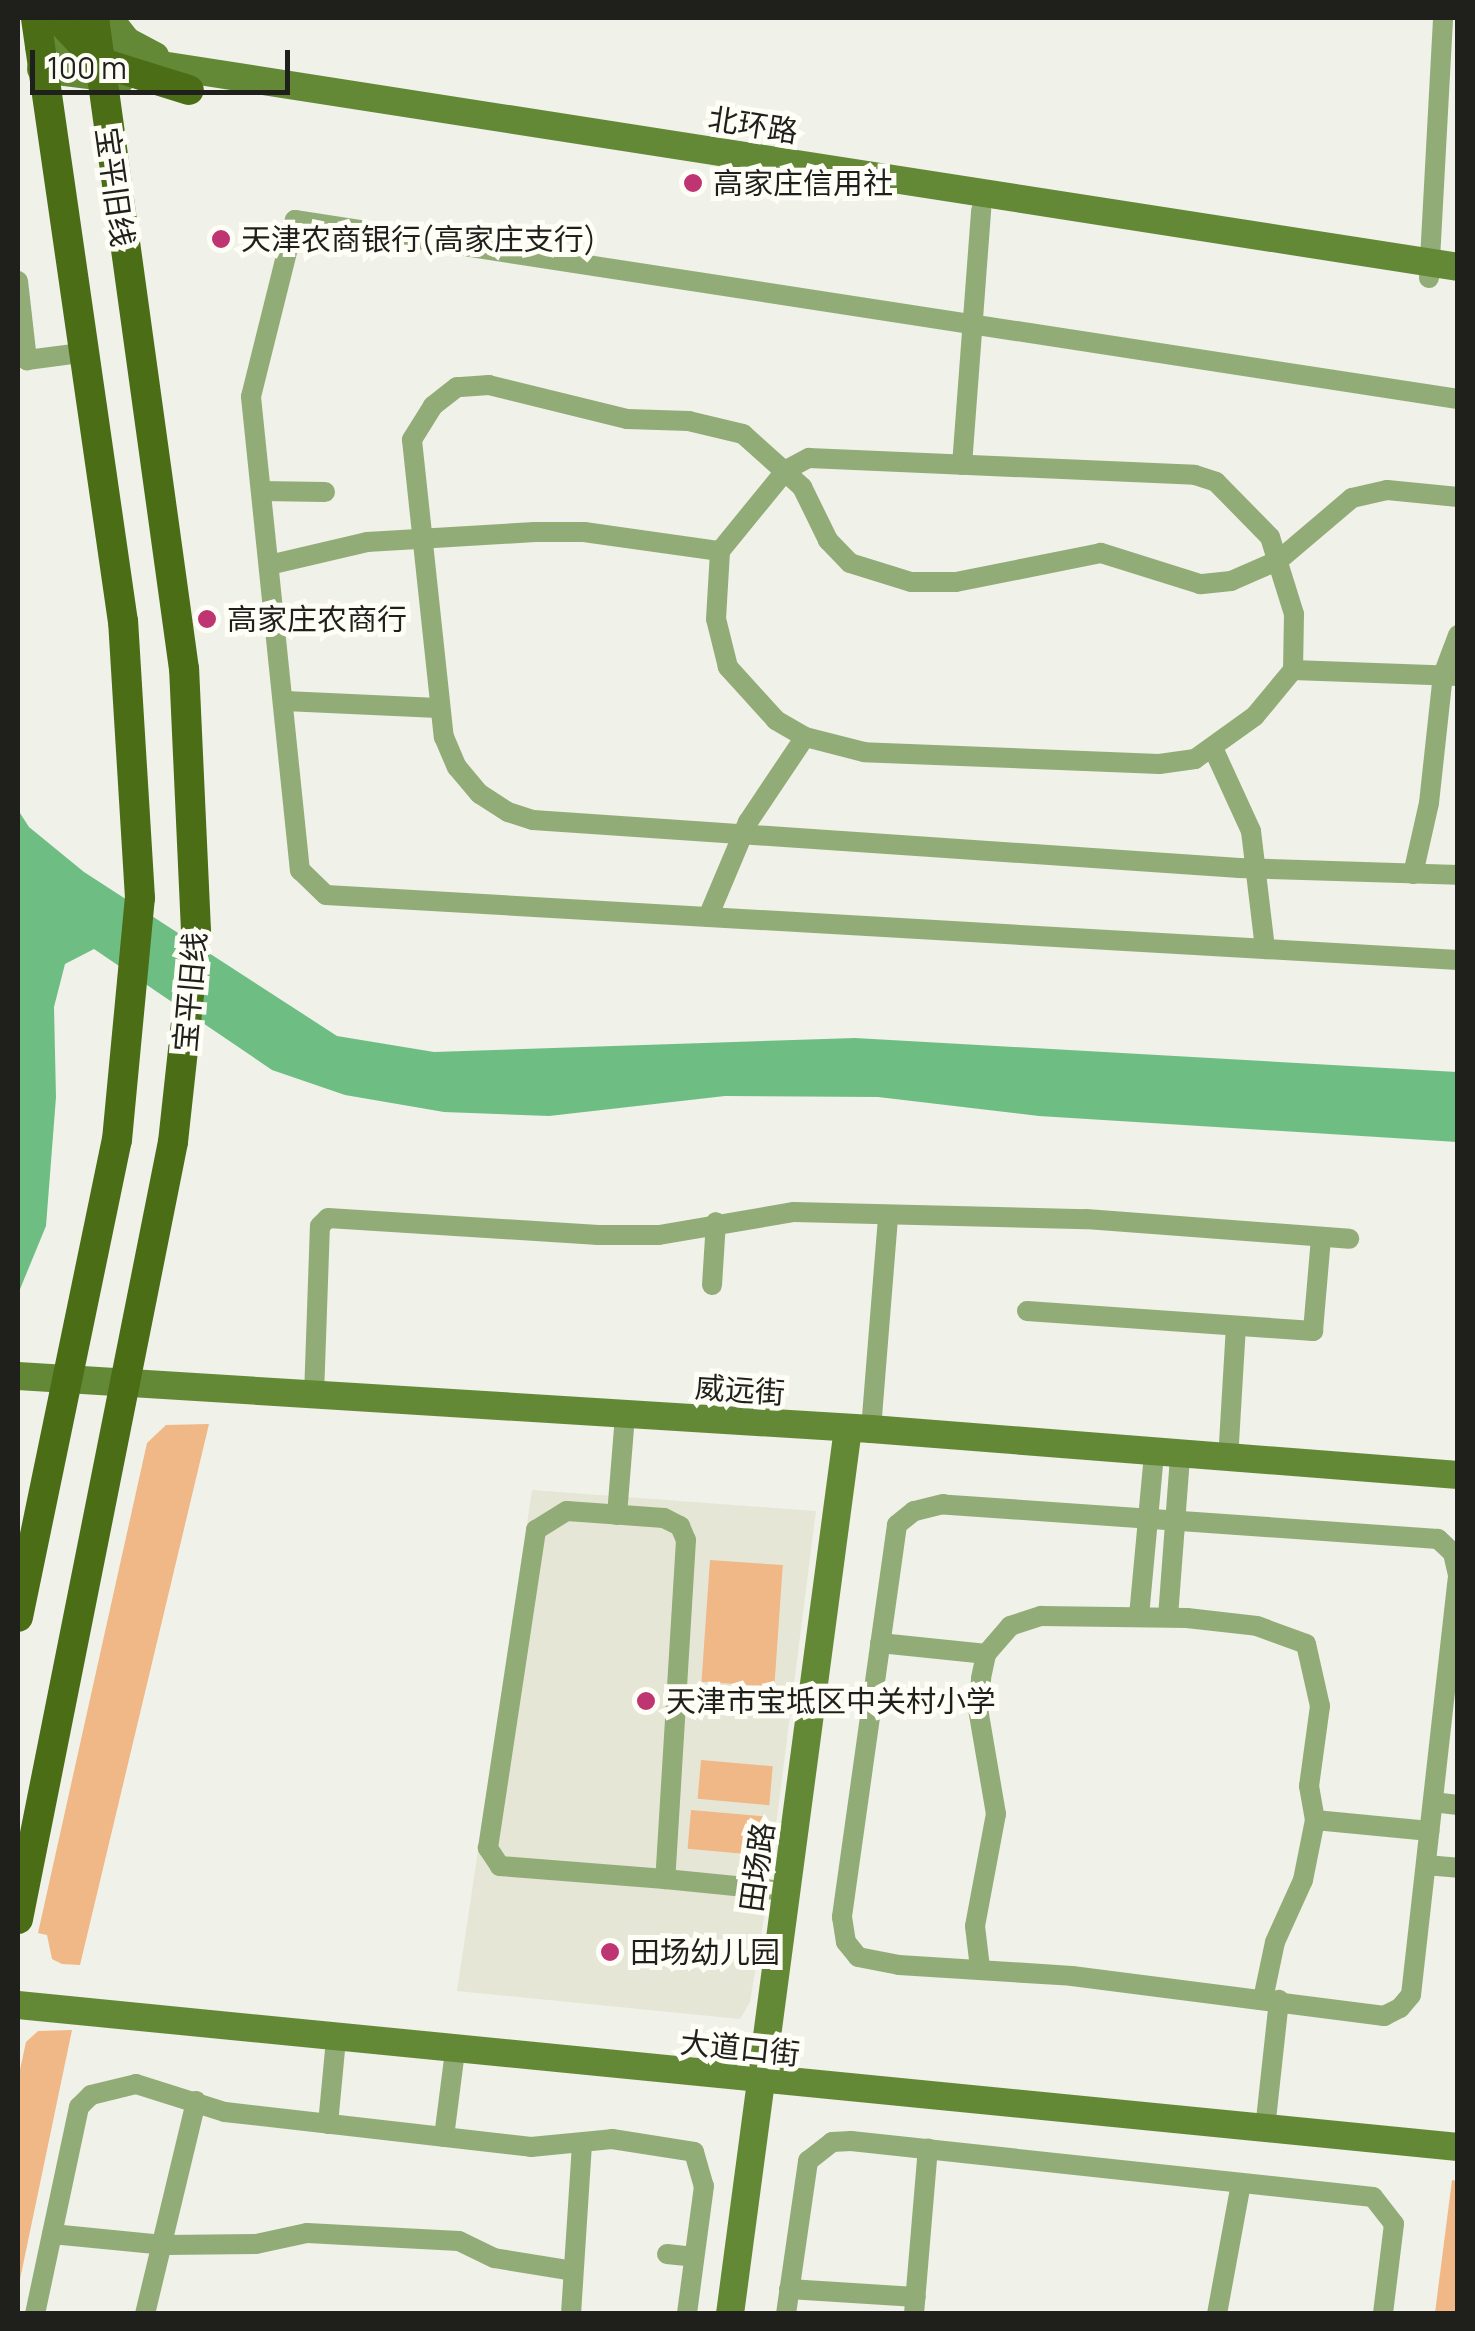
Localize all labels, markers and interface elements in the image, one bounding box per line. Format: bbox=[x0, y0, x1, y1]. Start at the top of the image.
scale bar bbox=[35, 30, 295, 92]
text: 100 m bbox=[47, 47, 127, 88]
street label: 北环路 bbox=[706, 100, 800, 150]
street label: 宝平旧线 bbox=[89, 125, 141, 249]
place label: 高家庄信用社 bbox=[713, 165, 893, 201]
marker: 高家庄信用社 bbox=[682, 172, 704, 194]
place label: 天津农商银行(高家庄支行) bbox=[241, 221, 597, 257]
marker: 天津农商银行(高家庄支行) bbox=[210, 228, 232, 250]
place label: 高家庄农商行 bbox=[227, 601, 407, 637]
marker: 高家庄农商行 bbox=[196, 608, 218, 630]
street label: 宝平旧线 bbox=[167, 931, 213, 1053]
street label: 威远街 bbox=[694, 1369, 786, 1411]
place label: 天津市宝坻区中关村小学 bbox=[666, 1683, 996, 1719]
marker: 天津市宝坻区中关村小学 bbox=[635, 1690, 657, 1712]
street label: 田场路 bbox=[733, 1820, 781, 1914]
place label: 田场幼儿园 bbox=[630, 1934, 780, 1970]
marker: 田场幼儿园 bbox=[599, 1941, 621, 1963]
street label: 大道口街 bbox=[678, 2024, 802, 2072]

